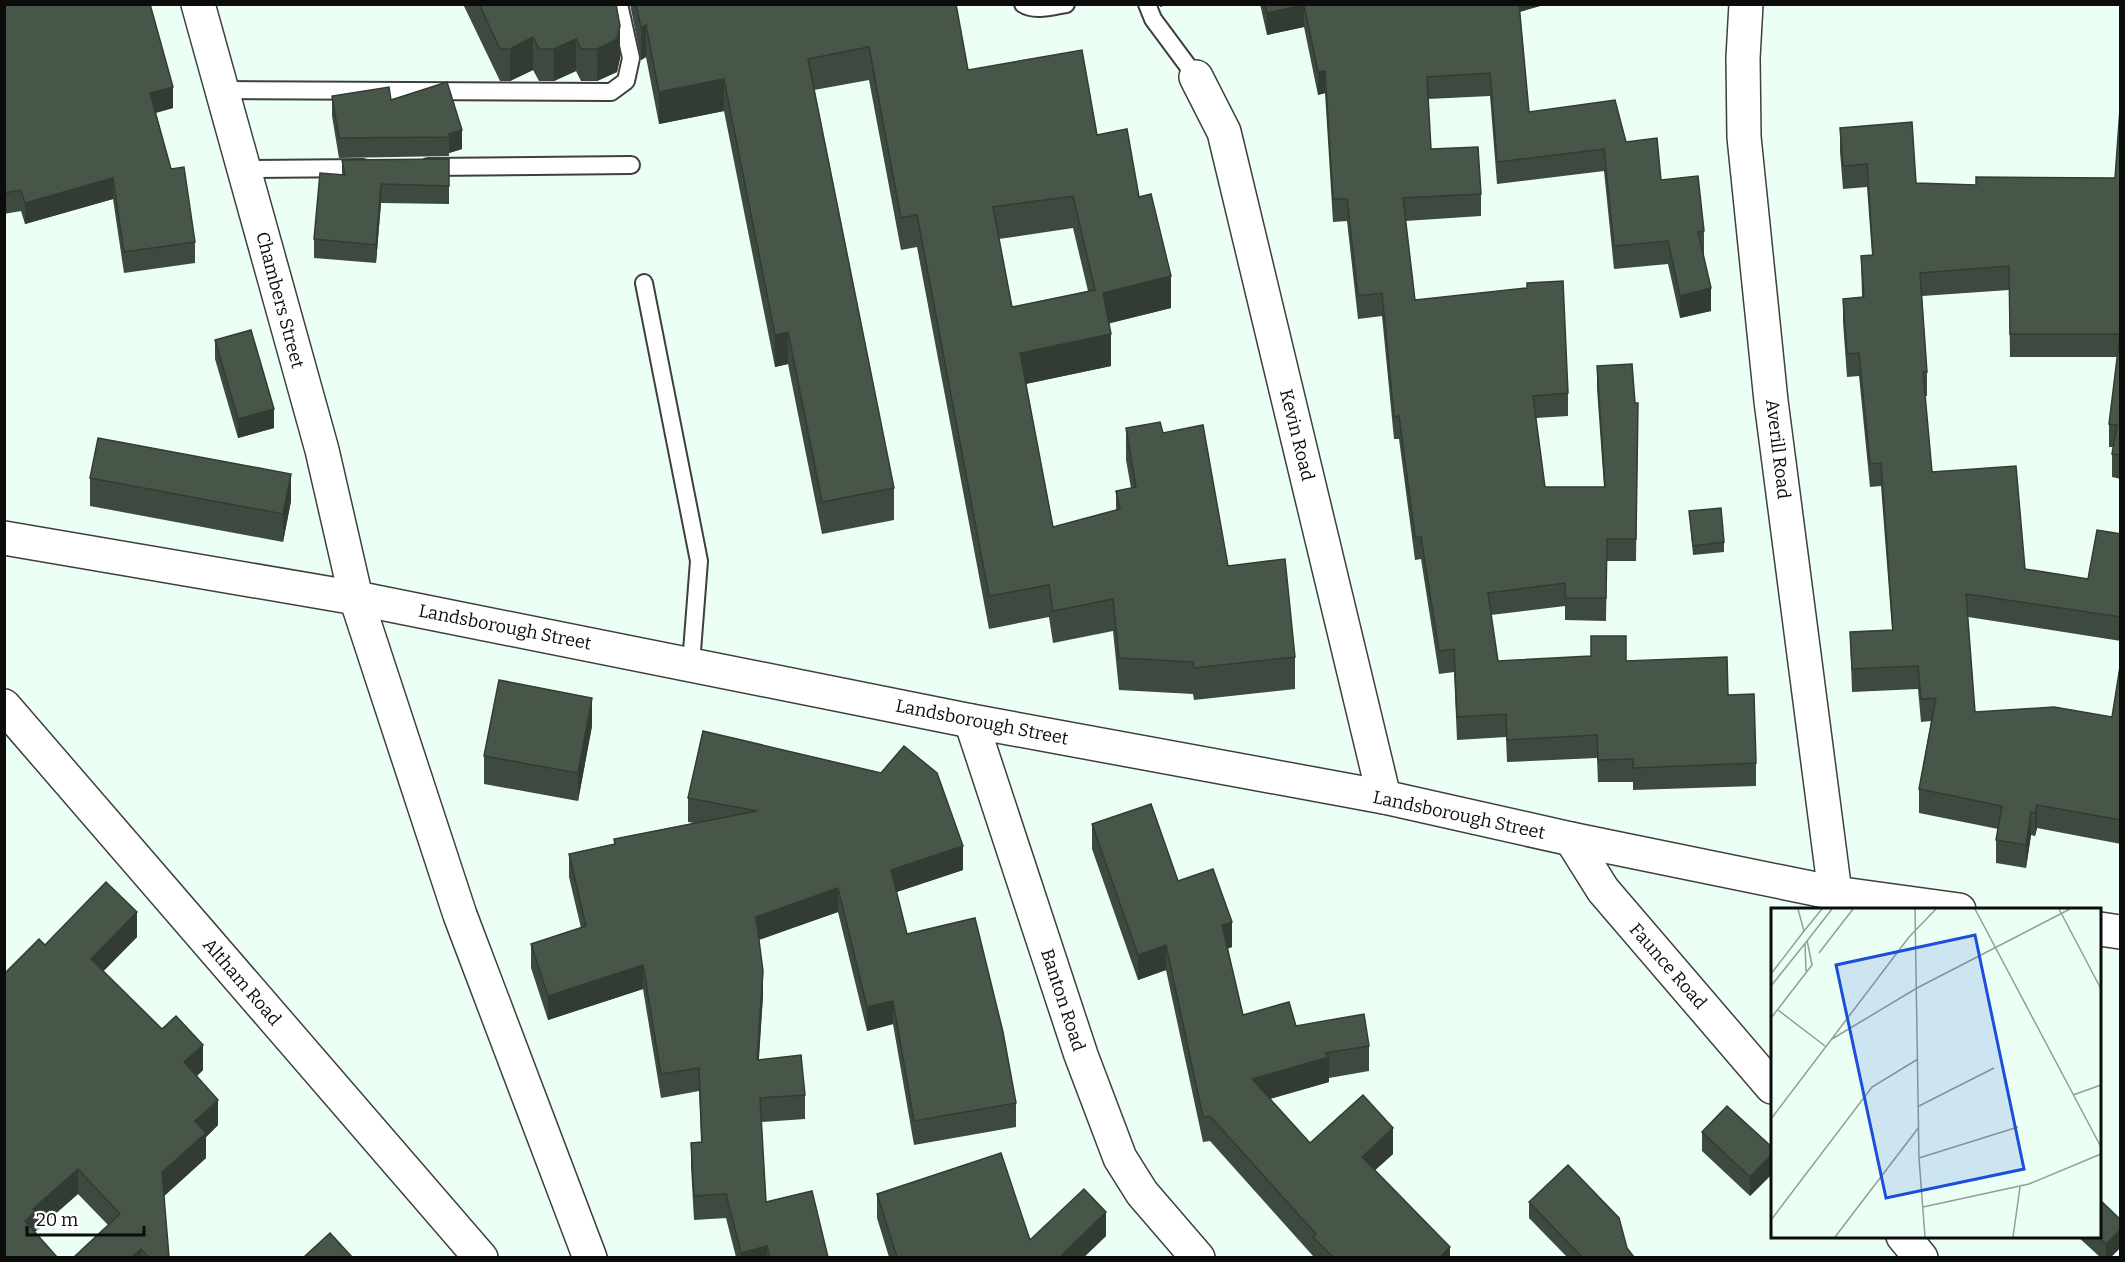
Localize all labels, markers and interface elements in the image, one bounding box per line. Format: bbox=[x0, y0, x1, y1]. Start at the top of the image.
street label: Chambers Street bbox=[251, 229, 309, 371]
street label: Kevin Road bbox=[1275, 387, 1319, 483]
street label: Averill Road bbox=[1761, 398, 1795, 500]
street label: Landsborough Street bbox=[417, 599, 594, 655]
street label: Landsborough Street bbox=[894, 694, 1071, 750]
street label: Landsborough Street bbox=[1371, 786, 1548, 844]
inset map bbox=[1771, 908, 2101, 1238]
street label: Faunce Road bbox=[1625, 919, 1712, 1014]
street label: Altham Road bbox=[198, 934, 286, 1030]
street label: Banton Road bbox=[1036, 946, 1090, 1054]
scale bar bbox=[27, 1199, 144, 1237]
text: 20 m bbox=[36, 1209, 78, 1231]

